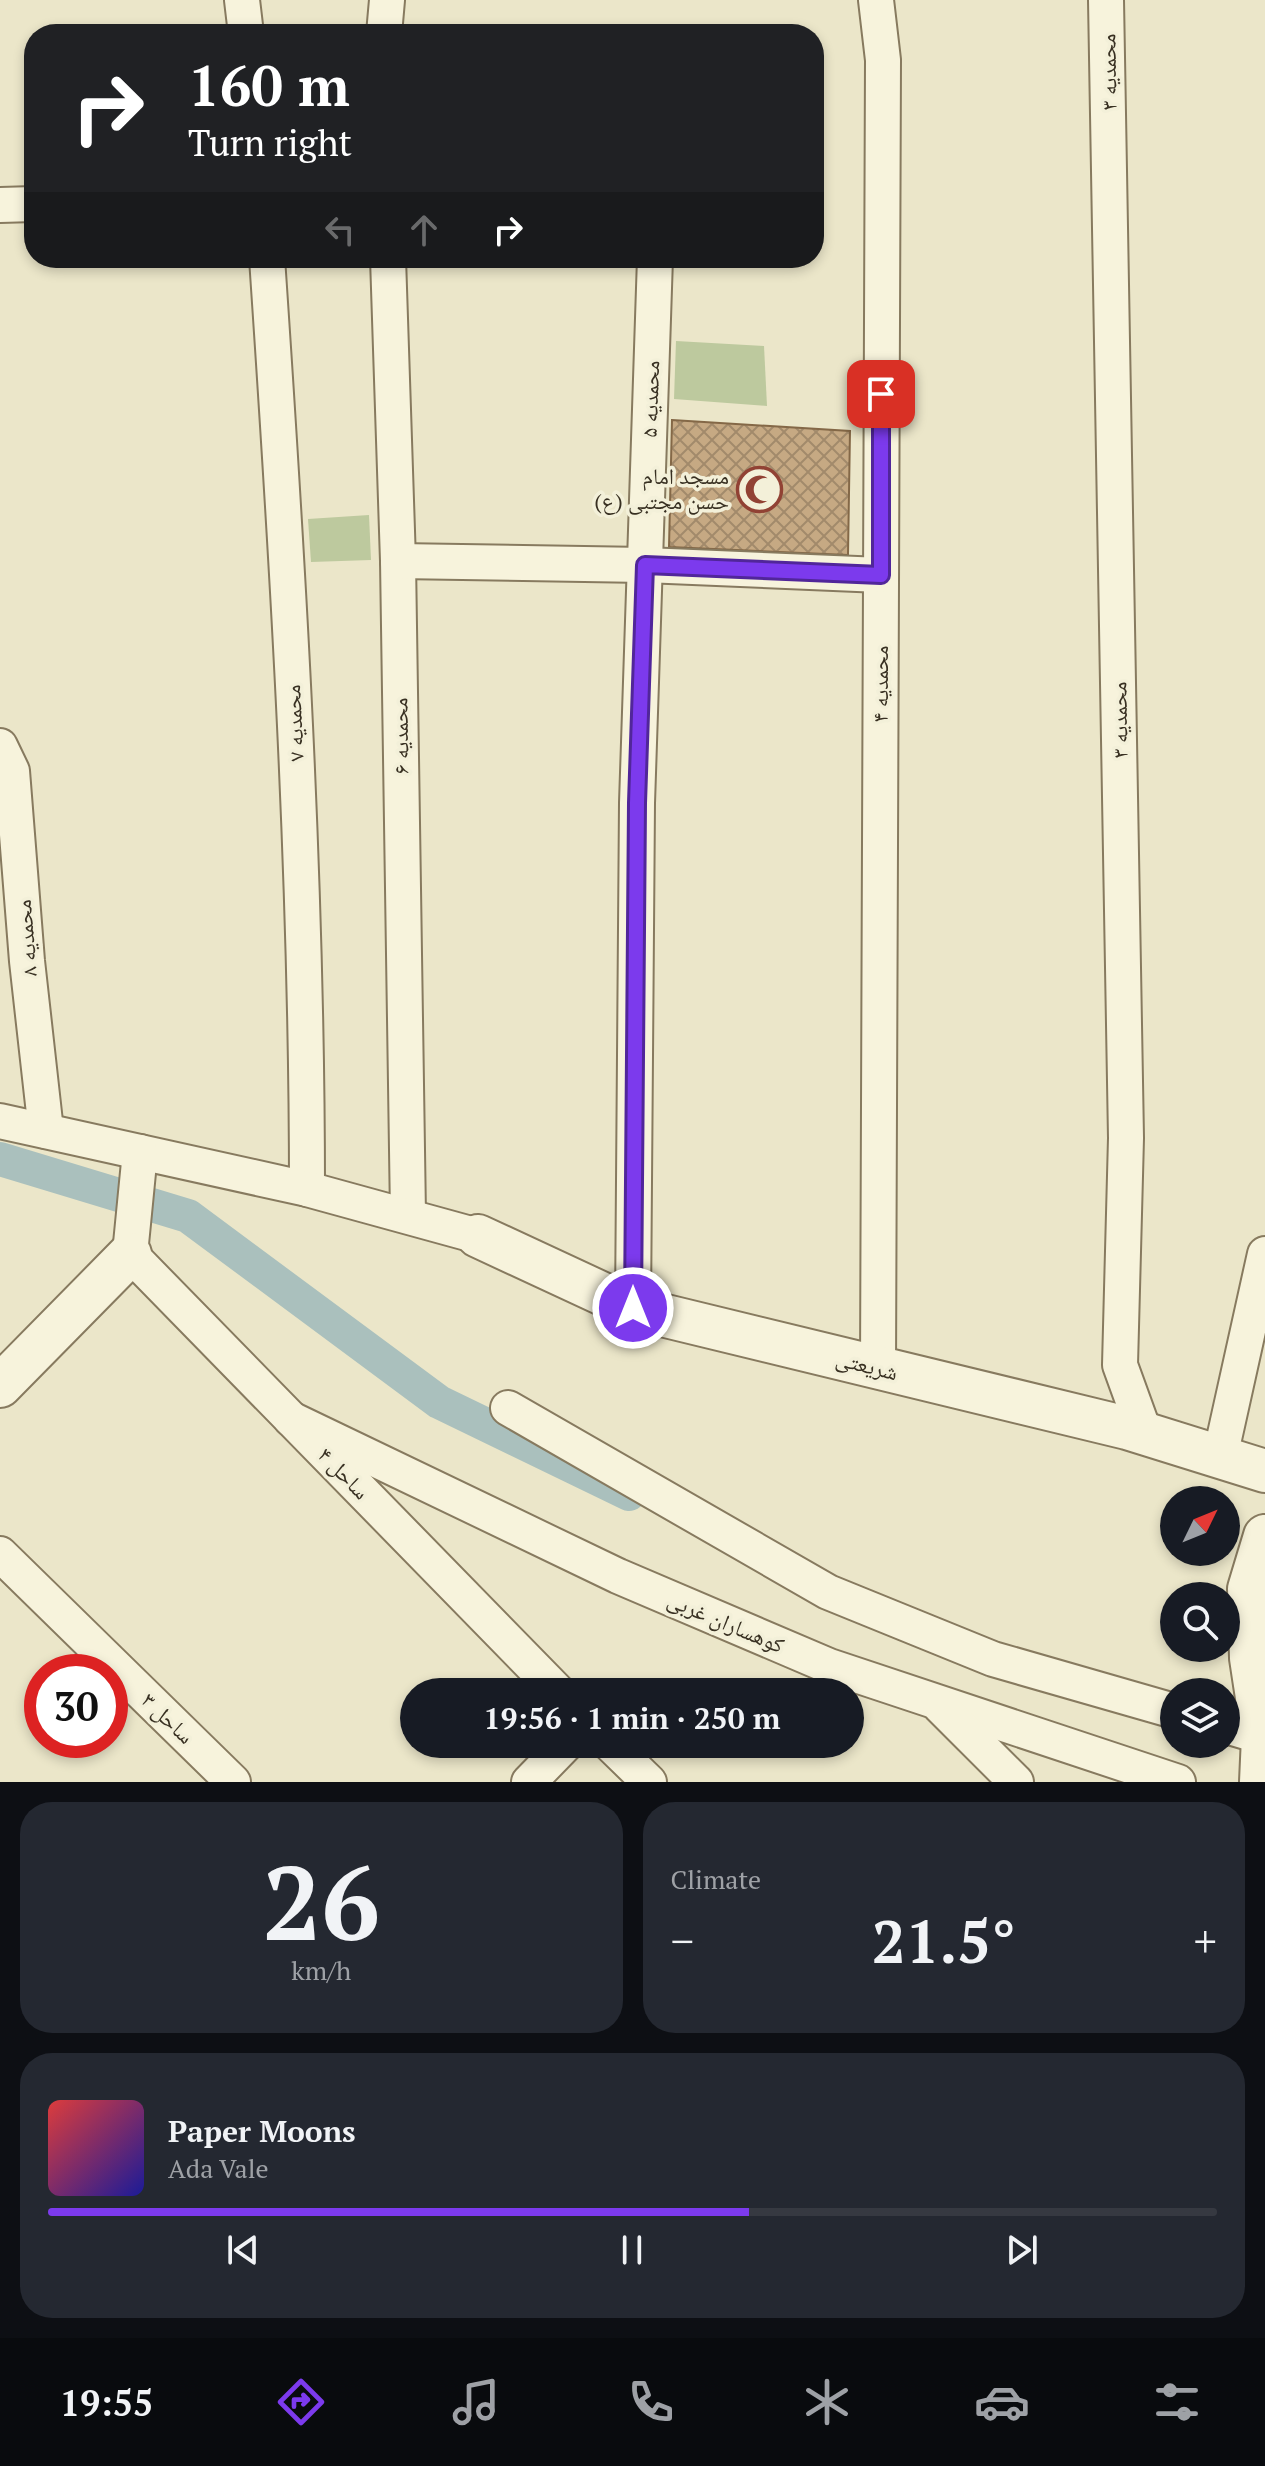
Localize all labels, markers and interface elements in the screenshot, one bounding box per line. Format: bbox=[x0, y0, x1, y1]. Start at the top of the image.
street label: محمدیه ۳ bbox=[1092, 33, 1123, 111]
text: 160 m bbox=[188, 48, 350, 122]
icon: right bbox=[56, 56, 160, 160]
text: Turn right bbox=[188, 119, 352, 166]
icon: left bbox=[318, 208, 362, 252]
icon: ahead bbox=[402, 208, 446, 252]
icon: right bbox=[486, 208, 530, 252]
street label: محمدیه ۵ bbox=[634, 360, 665, 438]
pin bbox=[847, 360, 915, 428]
icon: arrive bbox=[859, 372, 903, 416]
place label: مسجد امام حسن مجتبی (ع) bbox=[594, 461, 729, 515]
mosque icon: مسجد امام حسن مجتبی (ع) bbox=[736, 465, 784, 513]
street label: محمدیه ۴ bbox=[865, 646, 894, 722]
street label: محمدیه ۳ bbox=[1103, 681, 1134, 759]
street label: محمدیه ۷ bbox=[277, 684, 310, 762]
street label: محمدیه ۶ bbox=[384, 697, 415, 775]
street label: محمدیه ۸ bbox=[8, 898, 43, 978]
position arrow bbox=[591, 1266, 675, 1350]
street label: شریعتی bbox=[833, 1343, 901, 1386]
street label: ساحل ۴ bbox=[312, 1440, 376, 1505]
north arrow bbox=[1160, 1486, 1240, 1566]
map controls bbox=[1160, 1486, 1240, 1758]
button: search bbox=[1160, 1582, 1240, 1662]
street label: کوهساران غربی bbox=[664, 1584, 789, 1659]
speed limit sign: 30 bbox=[24, 1654, 128, 1758]
button: layers bbox=[1160, 1678, 1240, 1758]
street label: ساحل ۳ bbox=[136, 1686, 201, 1750]
text: 19:56 · 1 min · 250 m bbox=[484, 1698, 780, 1738]
text: 26 bbox=[262, 1832, 380, 1970]
text: Climate bbox=[671, 1862, 761, 1896]
text: 21.5° bbox=[872, 1901, 1016, 1980]
text: − bbox=[671, 1911, 694, 1970]
text: + bbox=[1194, 1911, 1217, 1970]
text: km/h bbox=[291, 1953, 351, 1987]
text: Paper Moons bbox=[168, 2111, 356, 2151]
text: Ada Vale bbox=[168, 2151, 269, 2185]
icon: previous bbox=[221, 2228, 265, 2272]
icon: pause bbox=[610, 2228, 654, 2272]
icon: next bbox=[1000, 2228, 1044, 2272]
icon: directions bbox=[273, 2374, 329, 2430]
icon: music bbox=[448, 2374, 504, 2430]
icon: phone bbox=[623, 2374, 679, 2430]
icon: climate bbox=[799, 2374, 855, 2430]
icon: car bbox=[974, 2374, 1030, 2430]
icon: filters bbox=[1149, 2374, 1205, 2430]
text: 19:55 bbox=[60, 2379, 153, 2426]

